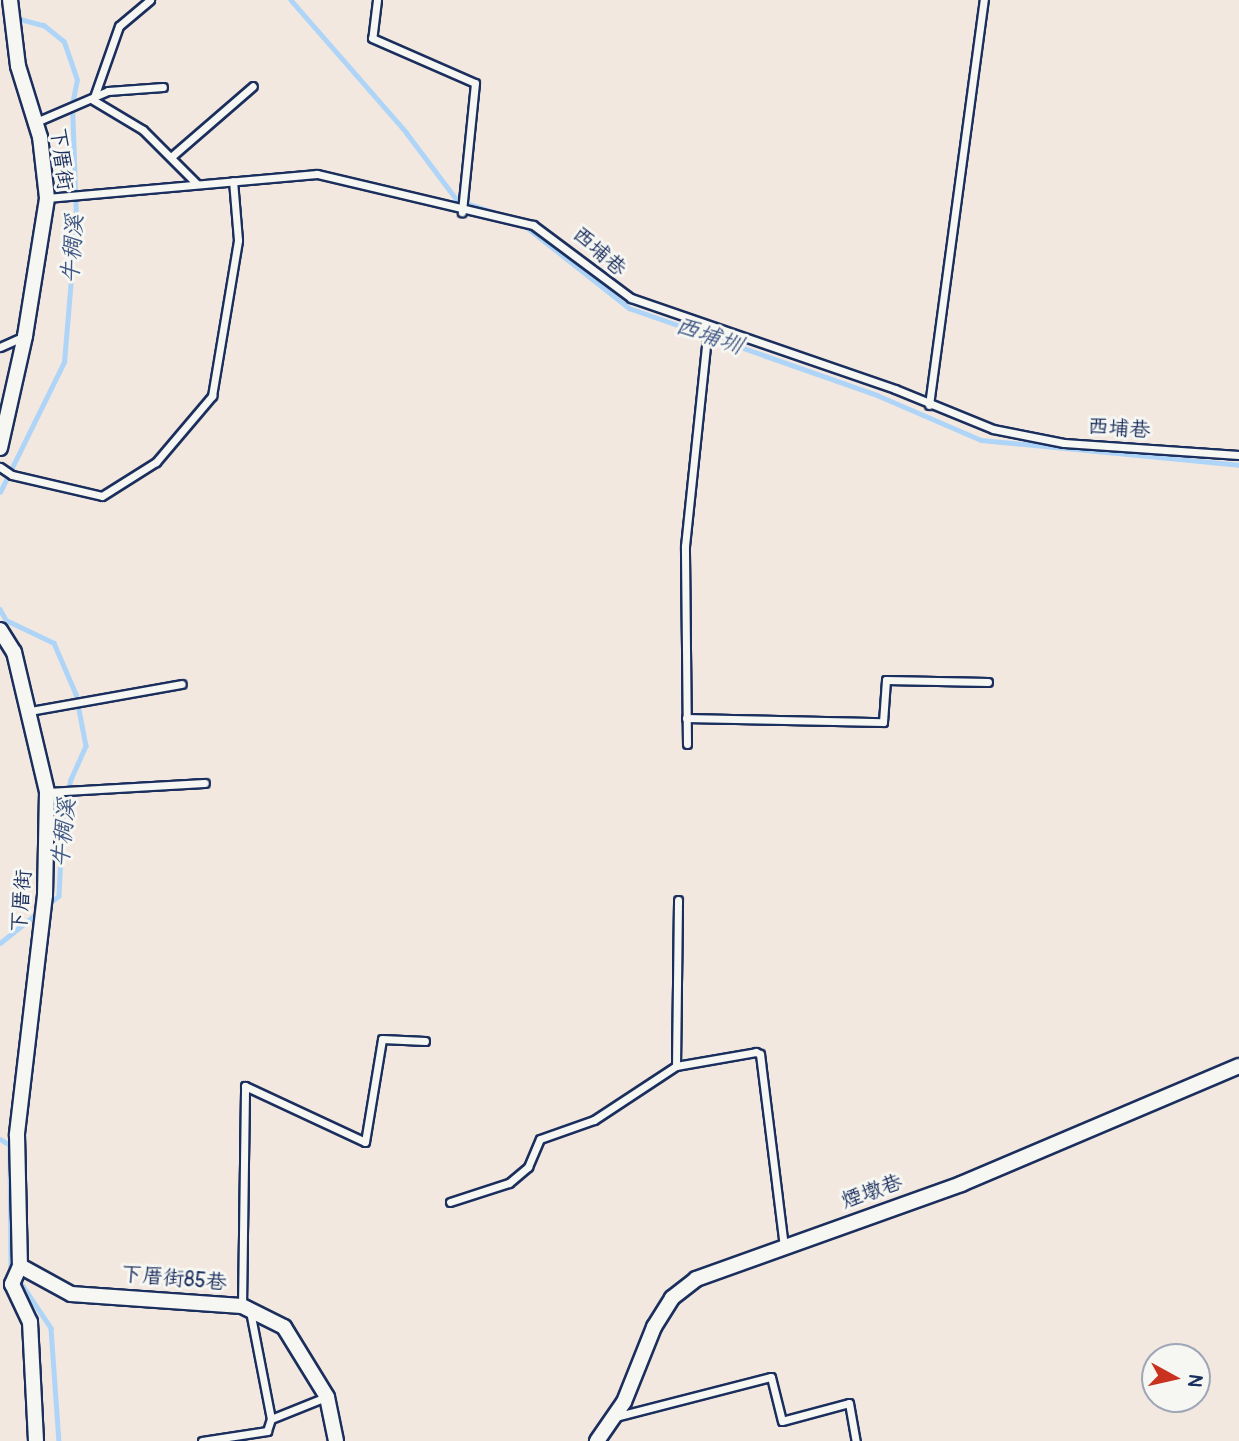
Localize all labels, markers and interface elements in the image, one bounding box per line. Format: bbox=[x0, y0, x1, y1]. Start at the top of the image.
street label: 下厝街 bbox=[45, 126, 77, 192]
water label: 牛稠溪 bbox=[57, 214, 89, 284]
street label: 西埔巷 bbox=[567, 222, 631, 282]
water label: 西埔圳 bbox=[672, 312, 746, 360]
street label: 西埔巷 bbox=[1087, 414, 1151, 444]
water label: 牛稠溪 bbox=[47, 797, 81, 869]
street label: 下厝街 bbox=[7, 869, 37, 933]
street label: 煙墩巷 bbox=[838, 1170, 906, 1214]
street label: 下厝街85巷 bbox=[120, 1262, 228, 1296]
north arrow bbox=[1141, 1343, 1211, 1413]
text: N bbox=[1182, 1373, 1208, 1389]

